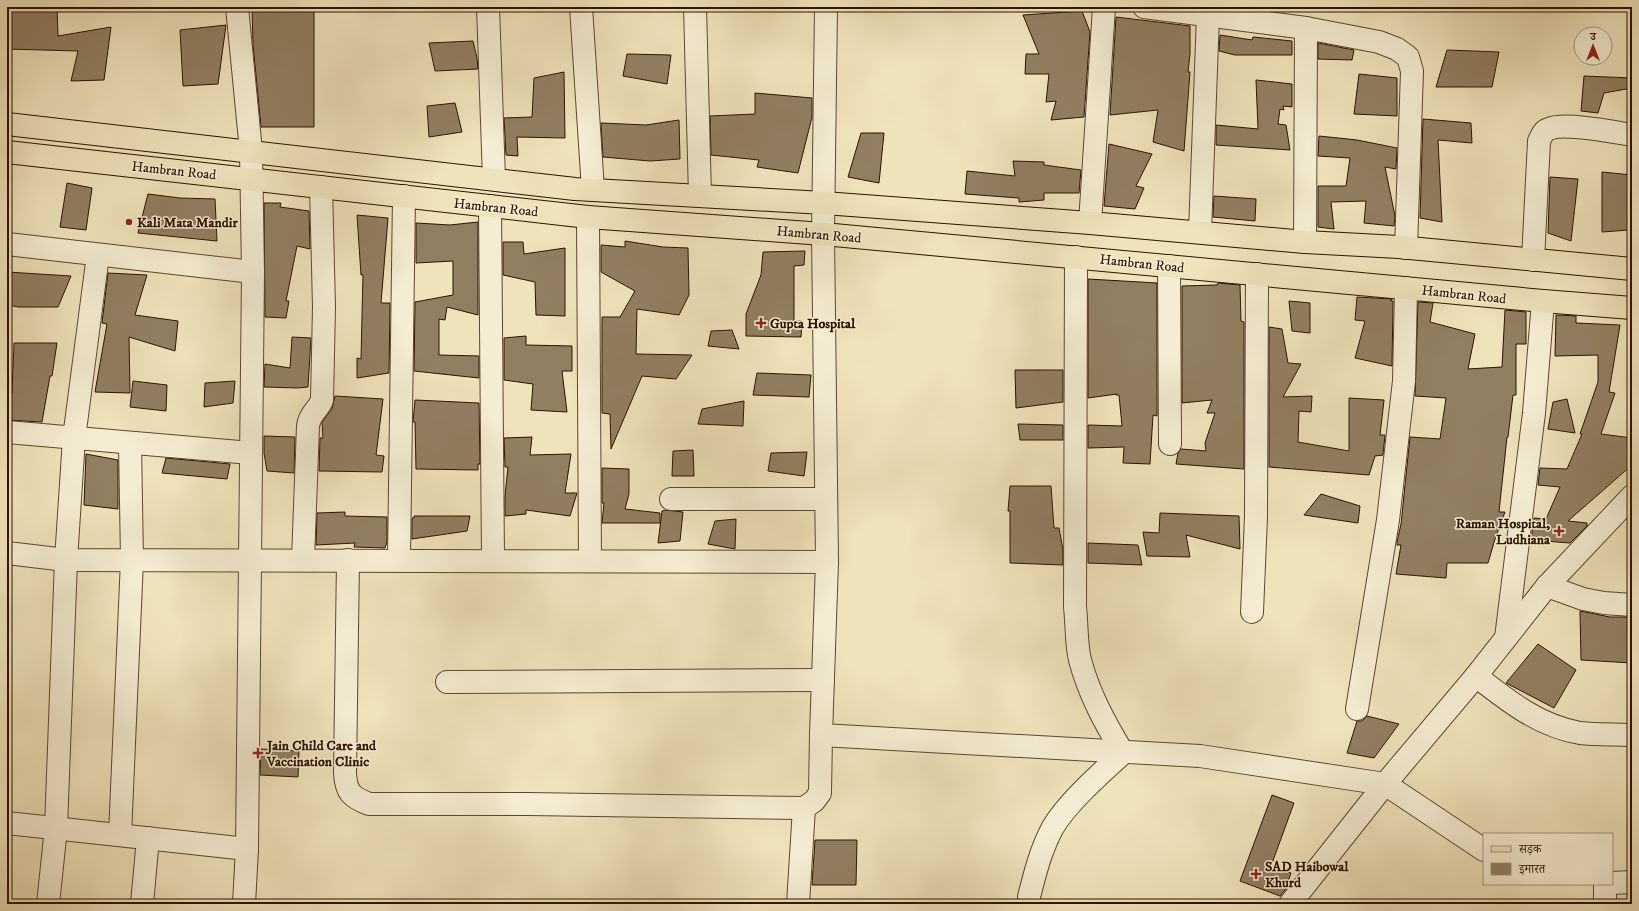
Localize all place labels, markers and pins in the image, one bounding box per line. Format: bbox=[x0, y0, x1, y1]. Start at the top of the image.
place label: Kali Mata Mandir bbox=[137, 214, 238, 232]
marker: Kali Mata Mandir bbox=[124, 217, 134, 227]
place label: Gupta Hospital bbox=[770, 315, 856, 333]
marker: Gupta Hospital bbox=[755, 317, 767, 329]
place label: Raman Hospital, Ludhiana bbox=[1456, 515, 1551, 549]
marker: Raman Hospital, Ludhiana bbox=[1553, 525, 1565, 537]
place label: Jain Child Care and Vaccination Clinic bbox=[265, 737, 377, 771]
marker: Jain Child Care and Vaccination Clinic bbox=[252, 747, 264, 759]
place label: SAD Haibowal Khurd bbox=[1265, 858, 1349, 892]
marker: SAD Haibowal Khurd bbox=[1250, 868, 1262, 880]

